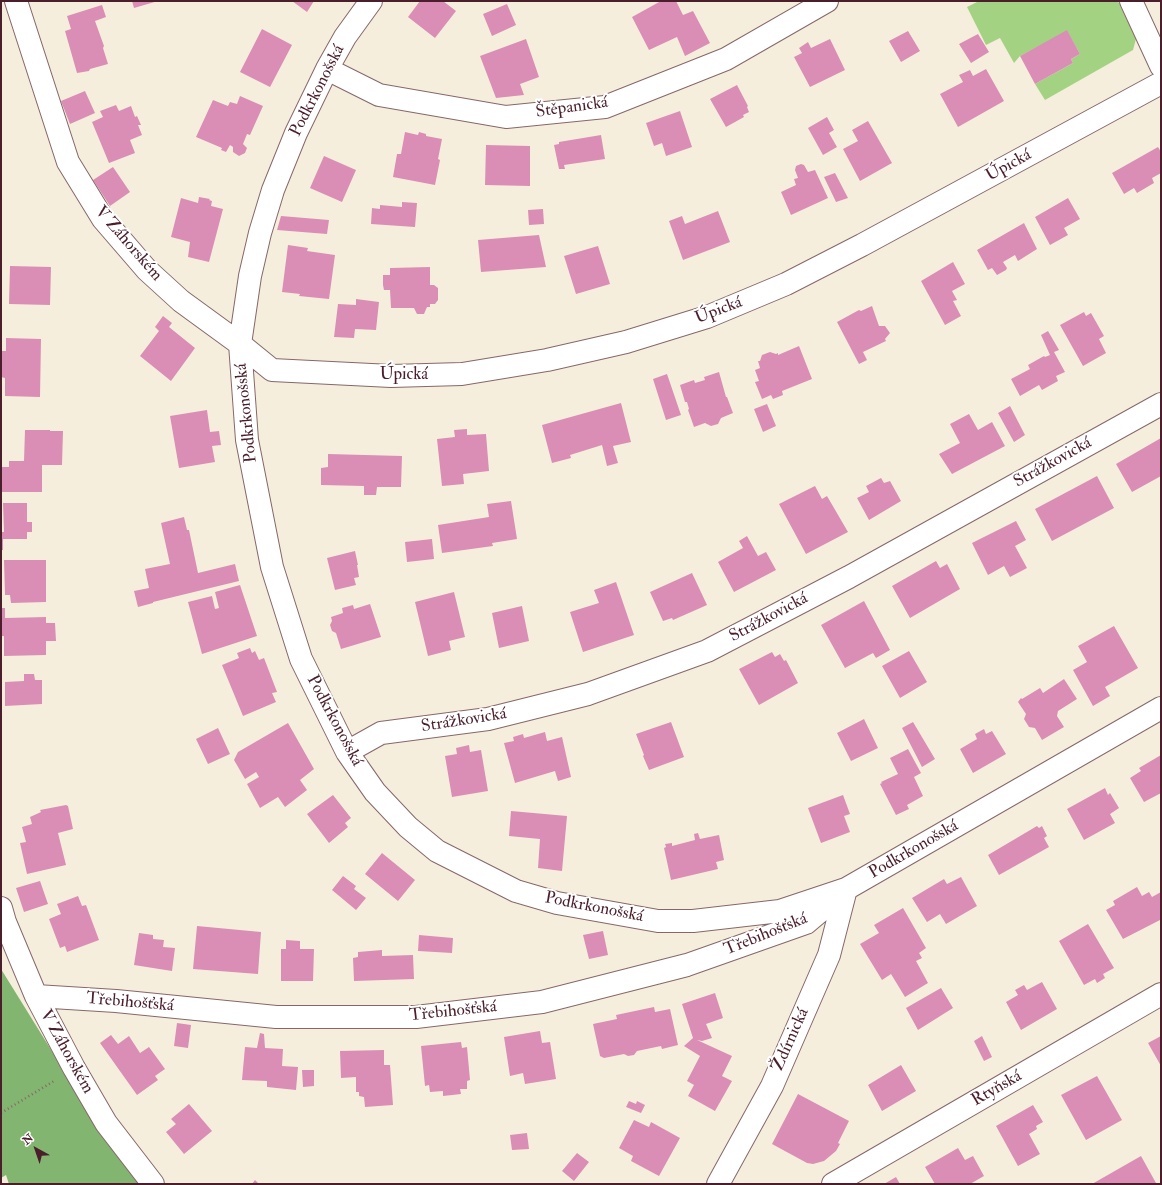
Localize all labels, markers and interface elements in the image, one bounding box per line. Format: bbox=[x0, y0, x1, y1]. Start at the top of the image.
street label: Podkrkonošská bbox=[286, 42, 350, 140]
street label: Štěpanická bbox=[535, 93, 609, 123]
street label: Úpická bbox=[983, 145, 1035, 187]
street label: V Záhorském bbox=[90, 202, 166, 286]
street label: Úpická bbox=[693, 293, 745, 329]
street label: Podkrkonošská bbox=[232, 362, 262, 464]
street label: Úpická bbox=[380, 365, 428, 385]
street label: Strážkovická bbox=[1010, 433, 1096, 493]
street label: Strážkovická bbox=[726, 589, 812, 647]
street label: Podkrkonošská bbox=[302, 672, 366, 770]
street label: Strážkovická bbox=[420, 704, 508, 738]
street label: Podkrkonošská bbox=[866, 816, 962, 884]
street label: Podkrkonošská bbox=[543, 888, 645, 928]
street label: Třebihošťská bbox=[721, 909, 811, 961]
street label: Třebihošťská bbox=[85, 989, 175, 1017]
street label: Třebihošťská bbox=[408, 997, 498, 1027]
street label: Ždírnická bbox=[768, 1005, 814, 1075]
street label: V Záhorském bbox=[35, 1007, 97, 1097]
street label: Rtyňská bbox=[968, 1067, 1026, 1111]
north arrow bbox=[16, 1129, 56, 1169]
text: N bbox=[20, 1131, 36, 1148]

